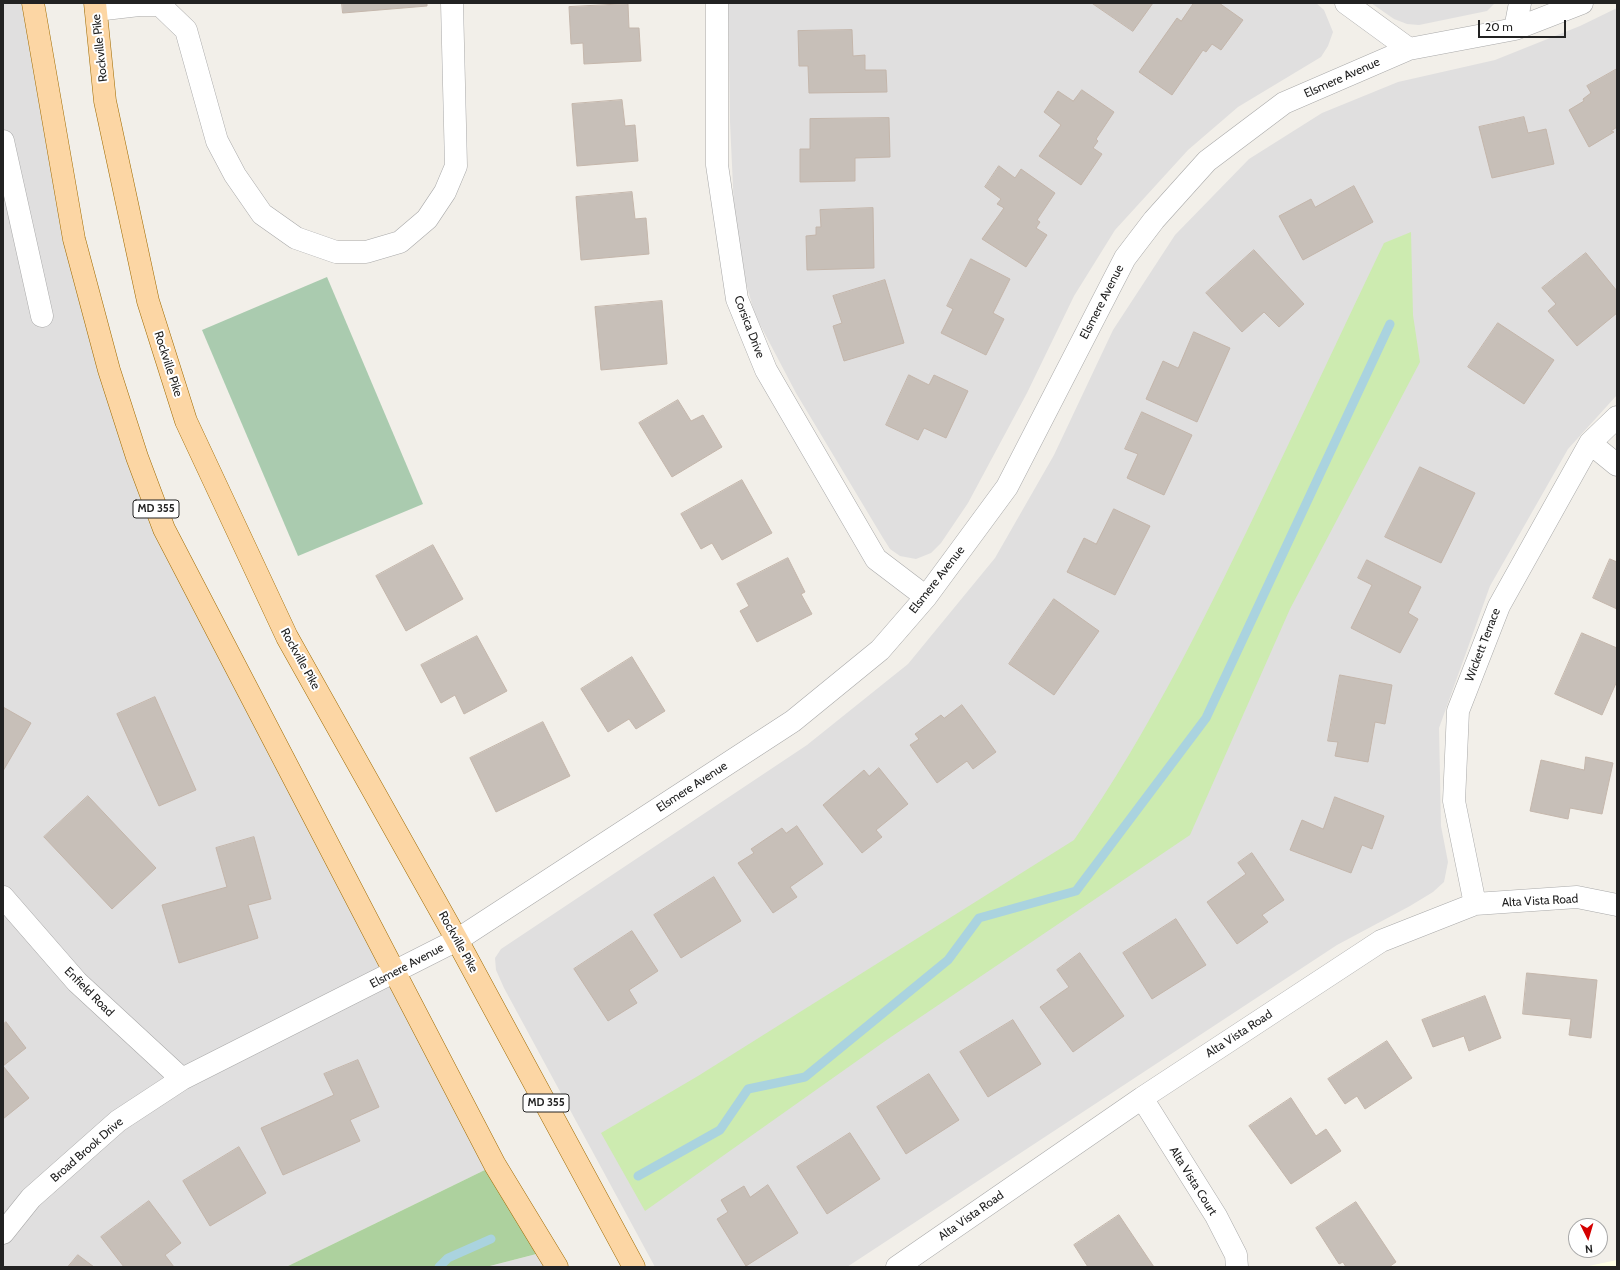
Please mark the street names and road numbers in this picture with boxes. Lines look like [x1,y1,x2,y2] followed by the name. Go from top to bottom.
[89,13,111,83] street label: Rockville Pike
[1302,55,1382,101] street label: Elsmere Avenue
[1077,262,1127,342] street label: Elsmere Avenue
[730,294,768,360] street label: Corsica Drive
[151,329,185,399] street label: Rockville Pike
[133,500,179,518] road number: MD 355
[906,543,968,617] street label: Elsmere Avenue
[1462,606,1504,684] street label: Wickett Terrace
[277,626,323,692] street label: Rockville Pike
[654,759,730,815] street label: Elsmere Avenue
[1501,892,1579,910] street label: Alta Vista Road
[435,909,481,975] street label: Rockville Pike
[368,940,446,992] street label: Elsmere Avenue
[61,964,117,1020] street label: Enfield Road
[1203,1007,1275,1061] street label: Alta Vista Road
[523,1094,569,1112] road number: MD 355
[48,1115,126,1185] street label: Broad Brook Drive
[1166,1144,1220,1218] street label: Alta Vista Court
[936,1188,1006,1244] street label: Alta Vista Road

